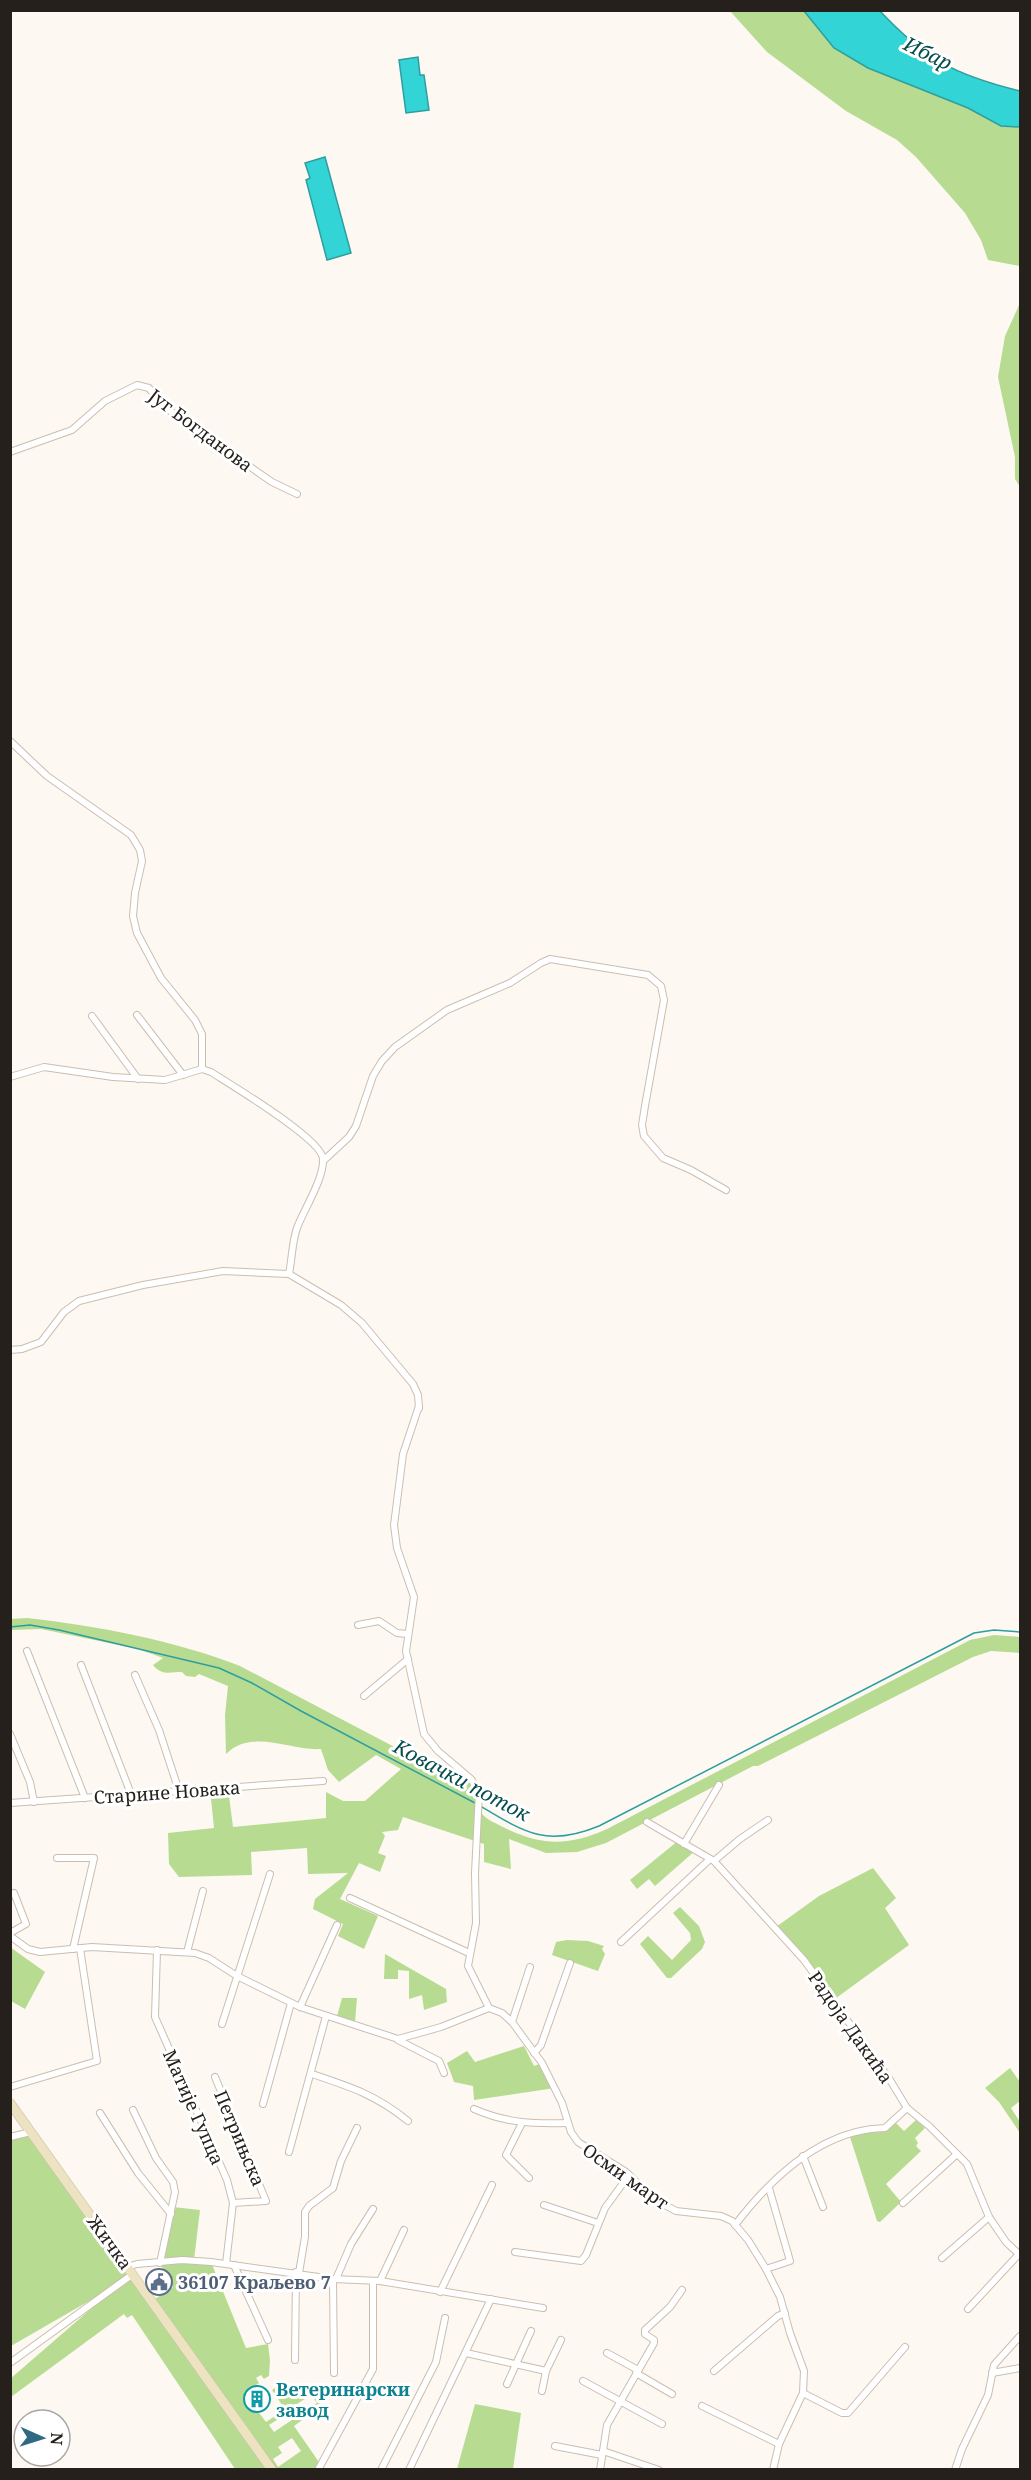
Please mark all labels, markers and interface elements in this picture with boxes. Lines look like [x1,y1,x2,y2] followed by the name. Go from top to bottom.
[898,29,957,76] water label: Ибар
[143,382,258,477] street label: Југ Богданова
[388,1732,536,1828] water label: Ковачки поток
[93,1775,241,1809] street label: Старине Новака
[803,1966,899,2088] street label: Радоја Дакића
[158,2046,230,2168] street label: Матије Гупца
[209,2086,271,2190] street label: Петрињска
[578,2138,674,2215] street label: Осми март
[81,2209,138,2274] street label: Жичка
[144,2267,174,2297] public building icon: 36107 Краљево 7
[178,2270,331,2294] place label: 36107 Краљево 7
[276,2377,410,2422] place label: Ветеринарски завод
[242,2384,272,2414] building icon: Ветеринарски завод
[12,2408,72,2468] north arrow
[46,2432,68,2446] text: N

